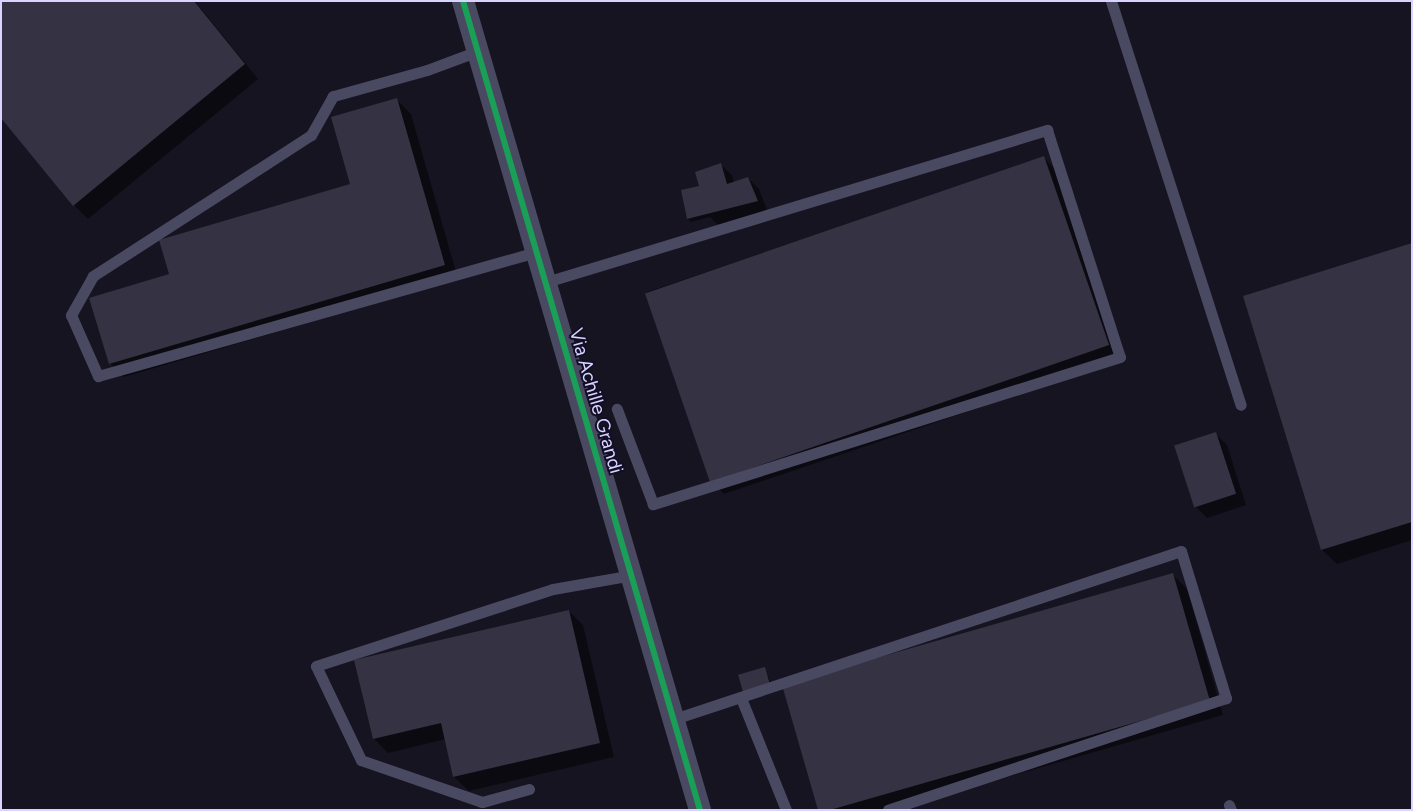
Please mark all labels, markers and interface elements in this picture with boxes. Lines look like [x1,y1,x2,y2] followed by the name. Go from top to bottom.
[564,326,628,476] street label: Via Achille Grandi

